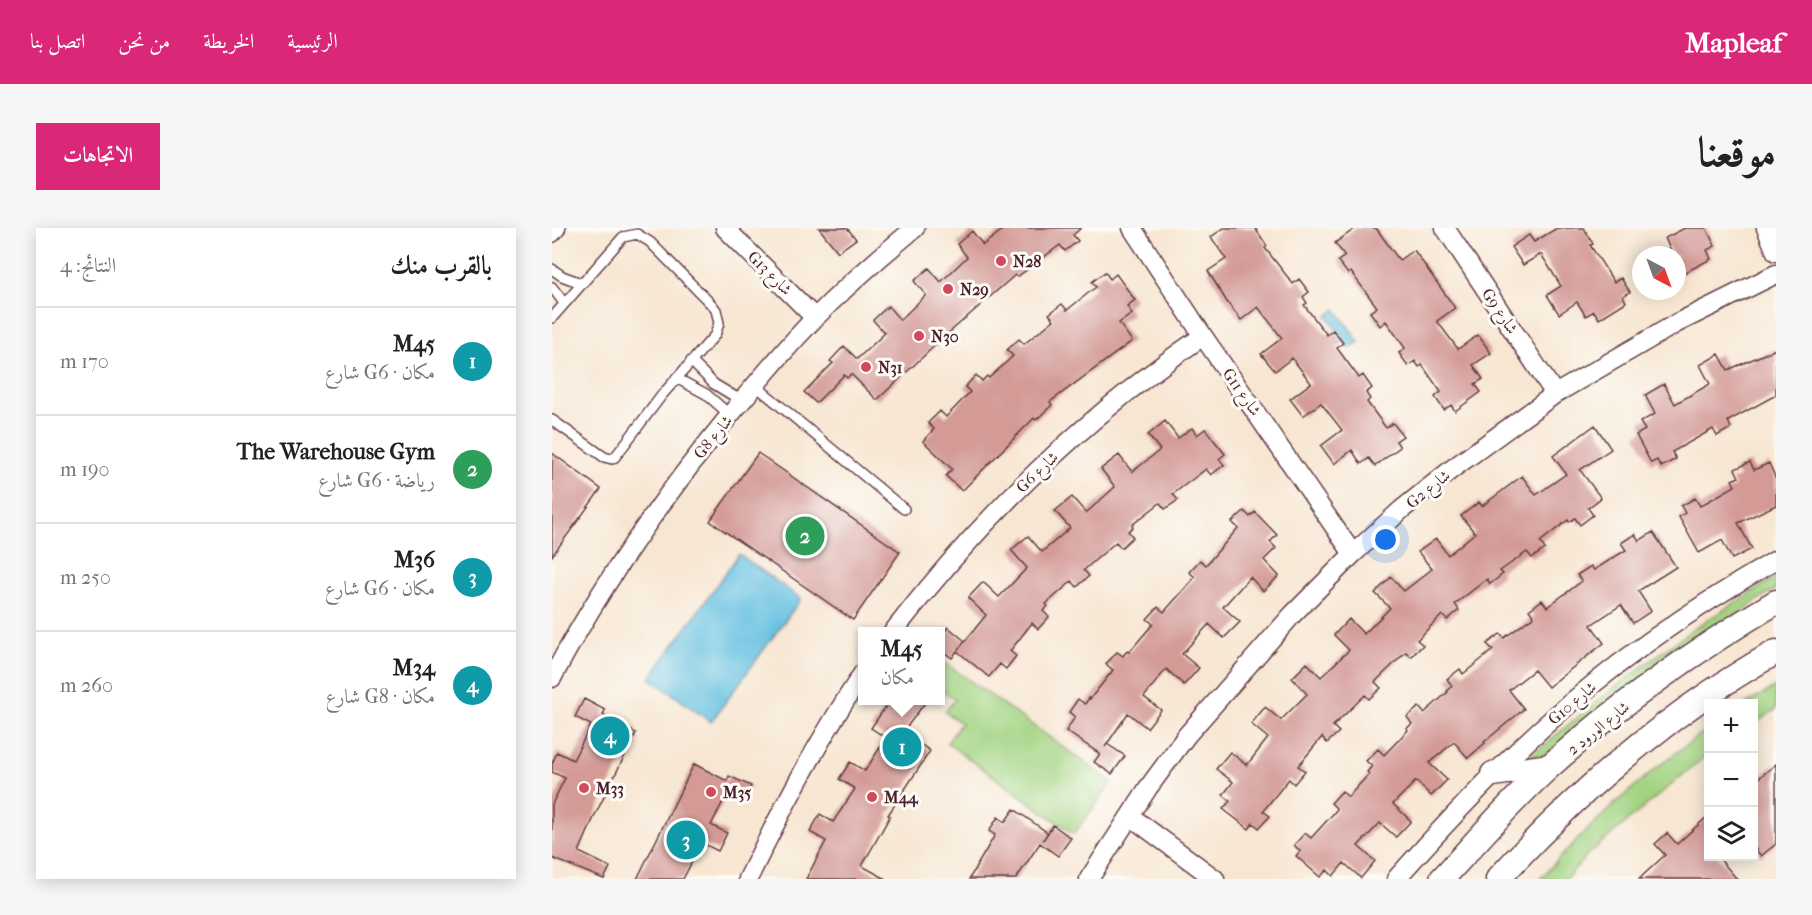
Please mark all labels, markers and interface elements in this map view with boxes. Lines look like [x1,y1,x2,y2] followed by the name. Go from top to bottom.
[1685,26,1782,59] text: Mapleaf
[30,29,85,53] text: اتصل بنا
[118,29,170,53] text: من نحن
[203,29,254,53] text: الخريطة
[287,29,338,53] text: الرئيسية
[36,123,160,190] button: الاتجاهات
[1698,128,1776,177] text: موقعنا
[1632,246,1686,300] north arrow
[741,247,796,302] street label: G13 شارع
[390,250,492,281] text: بالقرب منك
[1013,252,1041,271] place label: N28
[60,254,116,277] text: النتائج: 4
[994,254,1008,268] marker: N28
[960,280,989,300] place label: N29
[941,282,955,296] marker: N29
[1475,285,1522,340] street label: G9 شارع
[931,327,959,347] place label: N30
[912,329,926,343] marker: N30
[393,331,435,357] text: M45
[60,350,109,373] text: 170 m
[469,350,476,373] text: 1
[878,358,903,378] place label: N31
[859,360,873,374] marker: N31
[325,361,435,384] text: مكان · G6 شارع
[1215,364,1265,422] street label: G11 شارع
[690,411,739,465] street label: G8 شارع
[237,439,435,465] text: The Warehouse Gym
[1012,447,1065,499] street label: G6 شارع
[60,458,110,481] text: 190 m
[467,458,478,481] text: 2
[1402,466,1456,515] street label: G2 شارع
[318,469,435,492] text: رياضة · G6 شارع
[786,514,824,558] pin: 2
[1371,525,1400,554] your location
[394,547,435,573] text: M36
[60,566,111,589] text: 250 m
[468,566,477,589] text: 3
[325,577,435,600] text: مكان · G6 شارع
[858,627,945,705] popup
[880,636,923,662] text: M45
[393,655,435,681] text: M34
[880,666,914,689] text: مكان
[60,674,113,697] text: 260 m
[467,674,478,697] text: 4
[1544,677,1603,732] street label: G10 شارع
[326,685,435,708] text: مكان · G8 شارع
[1563,697,1636,762] street label: شارع الورود 2
[1704,699,1758,861] map controls
[1704,699,1758,753] button: +
[590,714,630,758] pin: 4
[882,724,922,770] pin: 1
[1704,753,1758,807] button: −
[595,779,624,799] place label: M33
[577,781,591,795] marker: M33
[722,783,751,803] place label: M35
[704,785,718,799] marker: M35
[883,788,919,808] place label: M44
[865,790,879,804] marker: M44
[1704,807,1758,861] button: layers
[666,818,706,862] pin: 3

